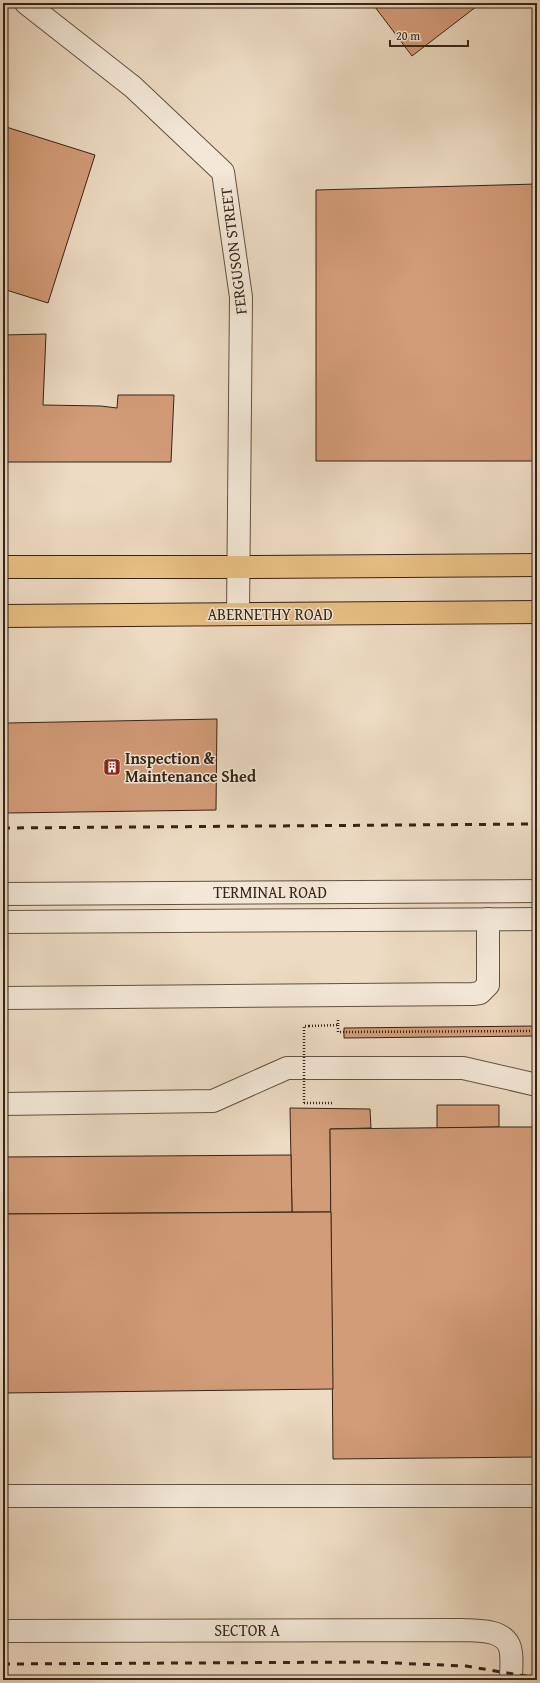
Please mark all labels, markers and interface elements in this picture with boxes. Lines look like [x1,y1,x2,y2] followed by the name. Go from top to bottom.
[390,22,468,48] scale bar
[396,27,420,44] text: 20 m
[213,186,253,316] street label: FERGUSON STREET
[207,602,333,626] street label: ABERNETHY ROAD
[125,746,257,788] place label: Inspection & Maintenance Shed
[102,757,122,777] building icon: Inspection & Maintenance Shed
[213,880,327,904] street label: TERMINAL ROAD
[214,1618,280,1642] street label: SECTOR A

